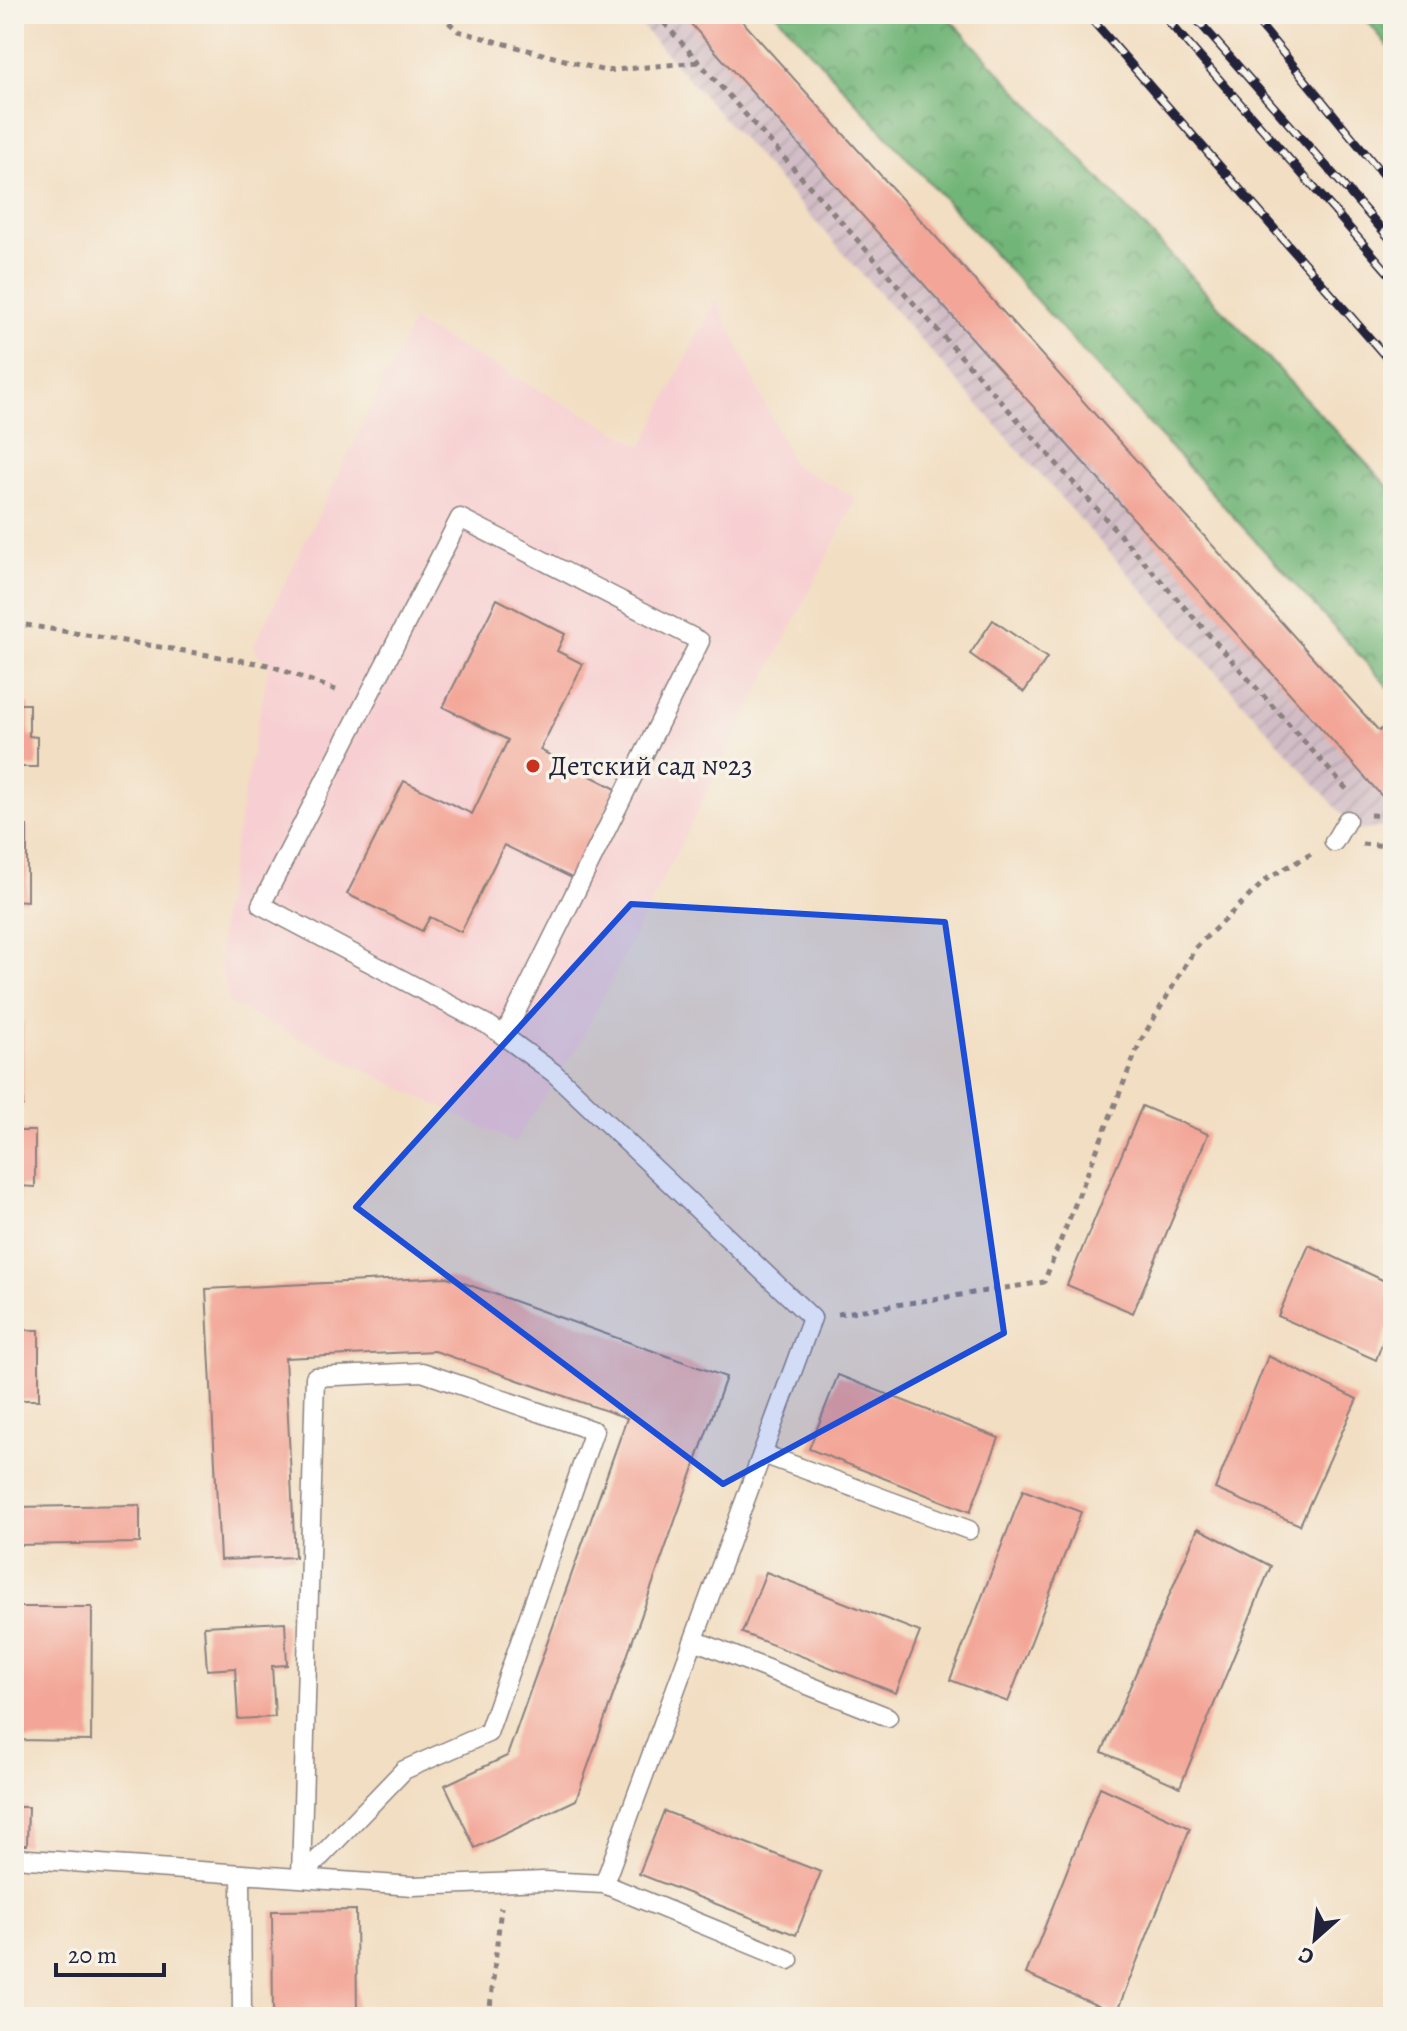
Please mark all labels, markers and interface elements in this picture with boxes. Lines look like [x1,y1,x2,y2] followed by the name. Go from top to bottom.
[549,747,753,785] place label: Детский сад №23
[524,757,542,775] marker: Детский сад №23
[1275,1899,1355,1979] north arrow
[56,1927,164,1977] scale bar
[68,1939,117,1971] text: 20 m
[1294,1939,1319,1972] text: С

